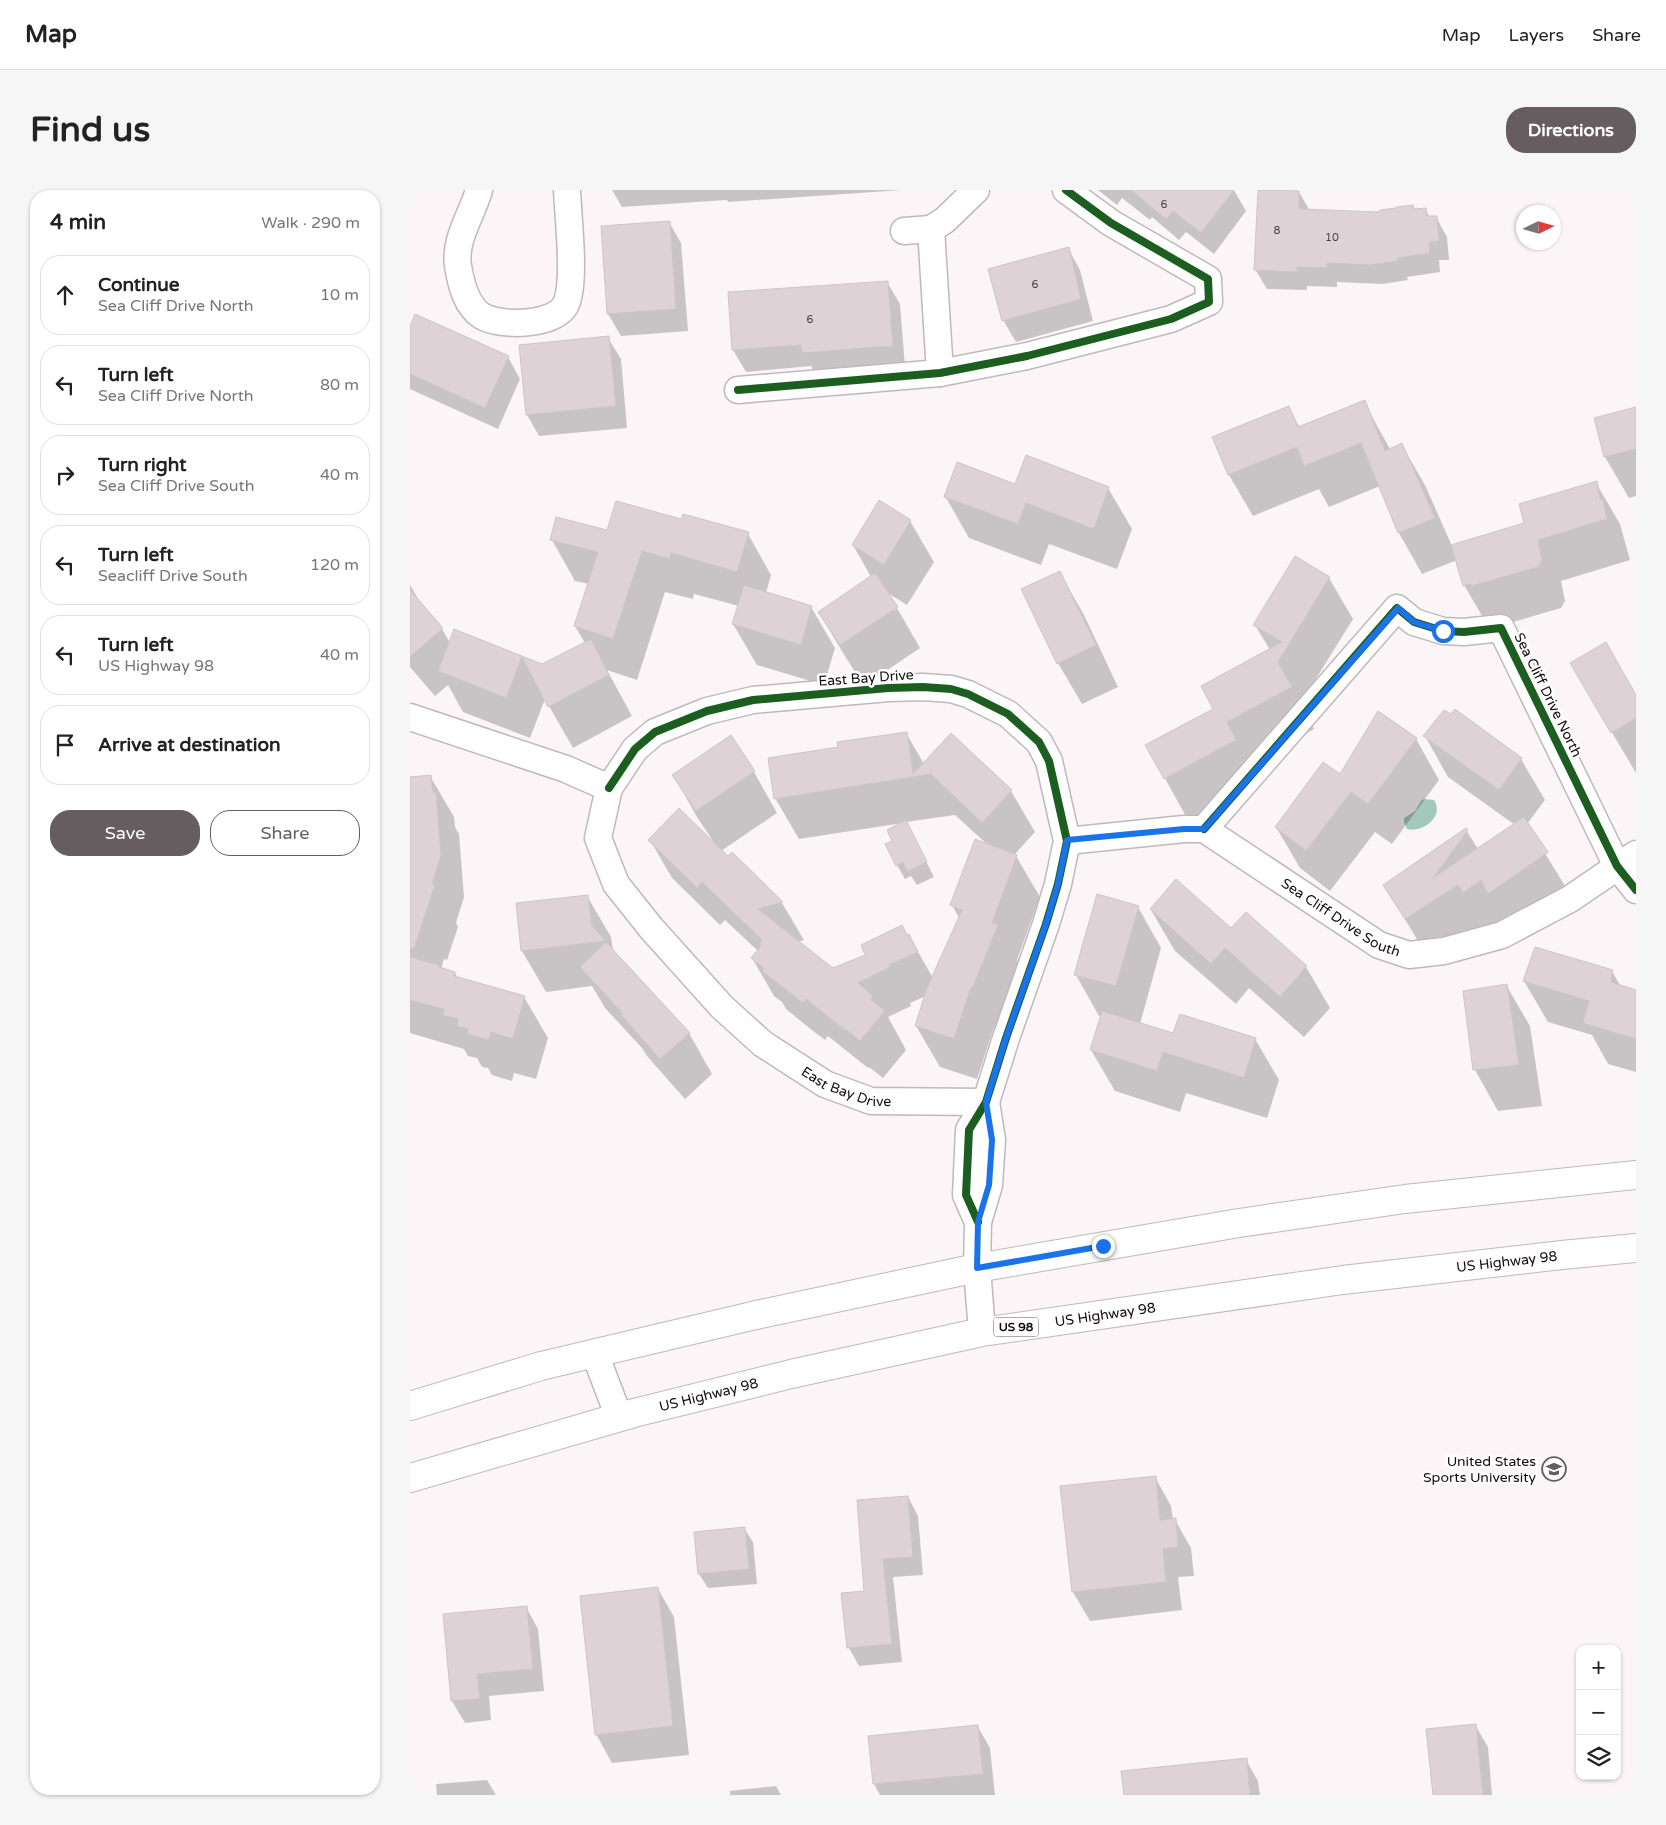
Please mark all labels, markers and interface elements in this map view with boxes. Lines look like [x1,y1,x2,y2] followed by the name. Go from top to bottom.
[25,20,77,49] text: Map
[1442,24,1481,46] text: Map
[1509,24,1564,46] text: Layers
[1592,24,1641,46] text: Share
[1506,107,1636,153] button: Directions
[30,109,150,151] text: Find us
[1161,198,1168,211] house number: 6
[1516,205,1561,250] north arrow
[50,210,106,235] text: 4 min
[261,213,360,233] text: Walk · 290 m
[1274,224,1281,237] house number: 8
[1325,231,1339,244] house number: 10
[98,274,180,296] text: Continue
[1032,278,1039,291] house number: 6
[51,281,79,309] icon: ahead
[320,285,359,305] text: 10 m
[98,296,254,316] text: Sea Cliff Drive North
[807,313,814,326] house number: 6
[98,364,174,386] text: Turn left
[51,371,79,399] icon: left
[320,375,359,395] text: 80 m
[98,386,254,406] text: Sea Cliff Drive North
[98,454,186,476] text: Turn right
[51,461,79,489] icon: right
[320,465,359,485] text: 40 m
[98,476,254,496] text: Sea Cliff Drive South
[98,544,174,566] text: Turn left
[51,551,79,579] icon: left
[310,555,359,575] text: 120 m
[98,566,248,586] text: Seacliff Drive South
[1432,620,1455,643] route start
[1511,630,1585,760] street label: Sea Cliff Drive North
[98,634,174,656] text: Turn left
[51,641,79,669] icon: left
[320,645,359,665] text: 40 m
[98,656,214,676] text: US Highway 98
[818,666,914,690] street label: East Bay Drive
[51,731,79,759] icon: arrive
[98,734,281,756] text: Arrive at destination
[50,810,200,856] button: Save
[210,810,360,856] button: Share
[1278,874,1403,960] street label: Sea Cliff Drive South
[798,1063,891,1110] street label: East Bay Drive
[1092,1235,1115,1258] route end
[1455,1247,1558,1276] street label: US Highway 98
[1054,1299,1157,1330] street label: US Highway 98
[994,1318,1038,1336] road number: US 98
[657,1374,760,1415] street label: US Highway 98
[1423,1453,1536,1486] place label: United States Sports University
[1541,1456,1567,1482] school or university icon: United States Sports University
[1576,1645,1621,1780] map controls
[1576,1645,1621,1690] button: +
[1576,1690,1621,1735] button: −
[1576,1735,1621,1780] button: layers

